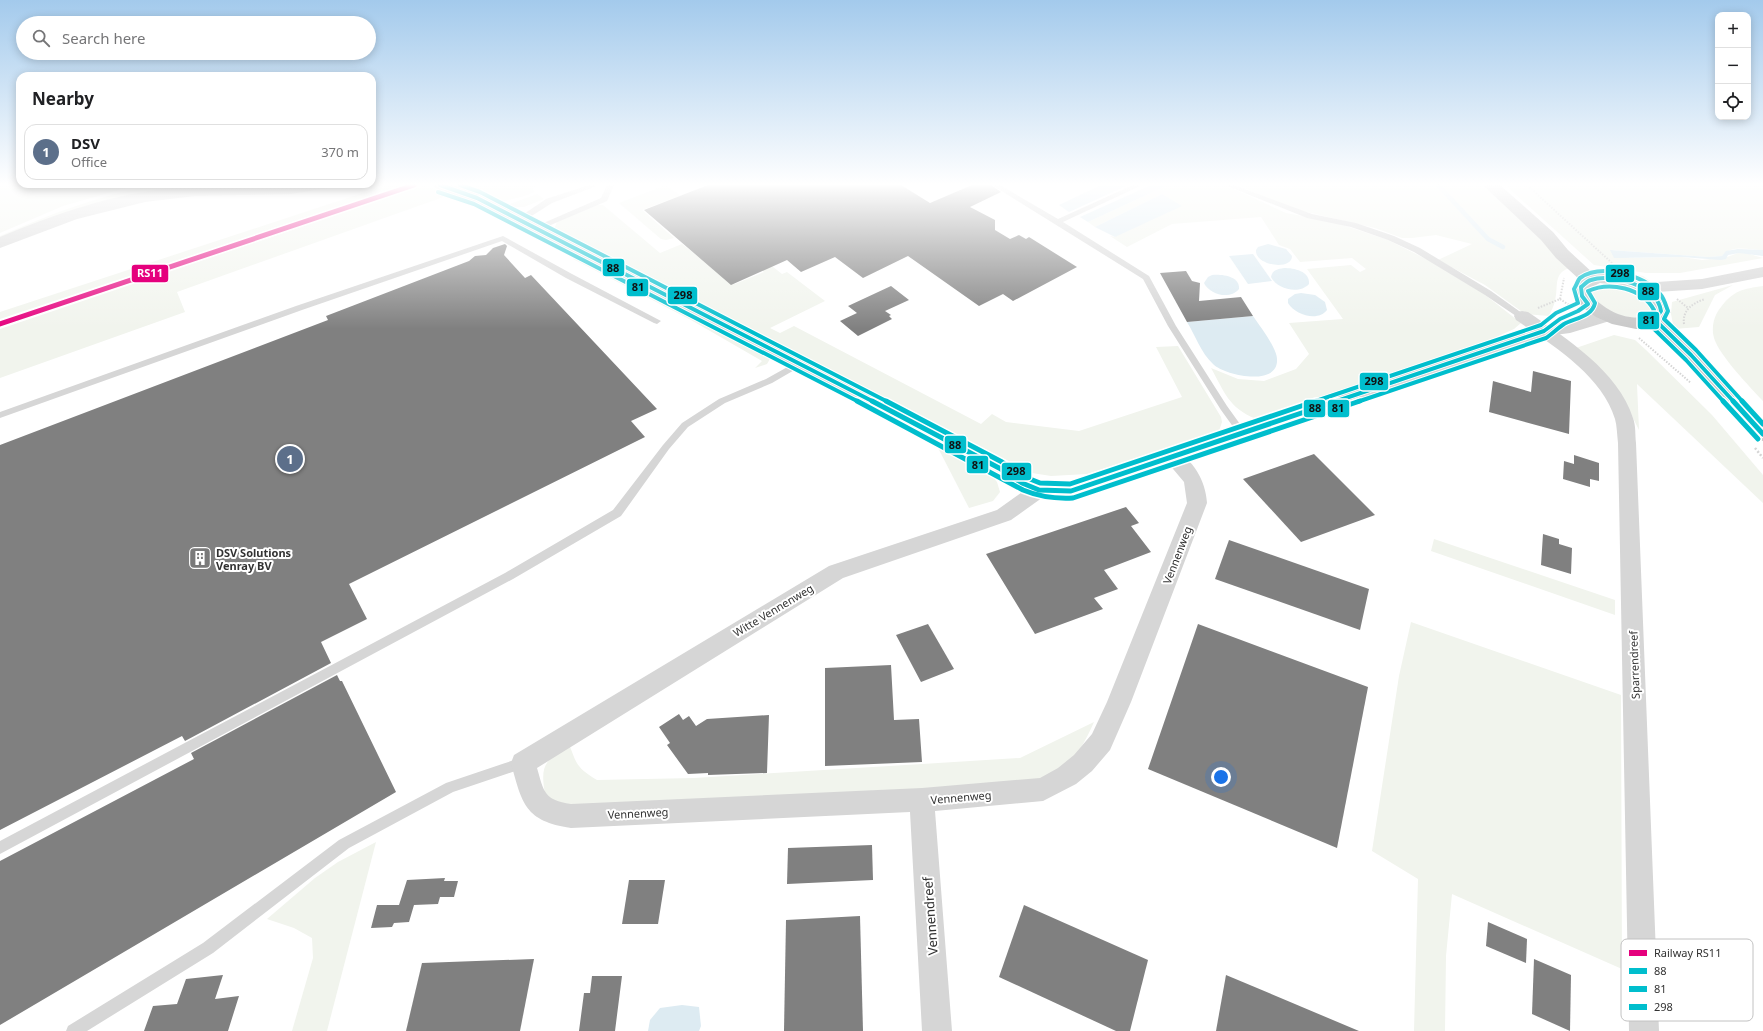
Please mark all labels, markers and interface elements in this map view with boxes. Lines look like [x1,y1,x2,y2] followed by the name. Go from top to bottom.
[1715,12,1751,120] map controls
[1715,12,1751,48] button: +
[16,16,376,60] search box
[30,27,52,49] icon: search
[62,28,145,48] text: Search here
[1715,48,1751,84] button: −
[1715,84,1751,120] button: locate
[32,87,94,110] text: Nearby
[71,133,100,153] text: DSV
[42,143,50,161] text: 1
[321,143,359,161] text: 370 m
[71,153,107,171] text: Office
[602,258,625,277] line badge: 88
[607,260,619,275] text: 88
[131,264,169,283] line badge: RS11
[1605,264,1635,283] line badge: 298
[137,265,163,280] text: RS11
[1611,265,1629,280] text: 298
[626,278,649,297] line badge: 81
[632,279,644,294] text: 81
[1637,282,1660,301] line badge: 88
[1642,283,1654,298] text: 88
[667,286,698,305] line badge: 298
[674,287,692,302] text: 298
[1637,311,1660,330] line badge: 81
[1643,312,1655,327] text: 81
[1359,372,1389,391] line badge: 298
[1365,373,1383,388] text: 298
[1303,399,1326,418] line badge: 88
[1327,399,1350,418] line badge: 81
[1309,400,1321,415] text: 88
[1332,400,1344,415] text: 81
[944,435,967,454] line badge: 88
[949,437,961,452] text: 88
[277,444,303,474] pin: 1
[966,455,989,474] line badge: 81
[972,457,984,472] text: 81
[1001,462,1032,481] line badge: 298
[1007,463,1025,478] text: 298
[1159,524,1195,586] street label: Vennenweg
[187,545,213,571] building icon: DSV Solutions Venray BV
[216,545,292,573] place label: DSV Solutions Venray BV
[730,580,816,640] street label: Witte Vennenweg
[1625,629,1643,699] street label: Sparrendreef
[1211,767,1231,787] your location
[930,787,992,807] street label: Vennenweg
[607,804,669,822] street label: Vennenweg
[918,875,942,956] street label: Vennendreef
[1621,939,1753,1021] legend
[1654,945,1721,960] text: Railway RS11
[1654,963,1667,978] text: 88
[1654,981,1667,996] text: 81
[1654,999,1673,1014] text: 298

